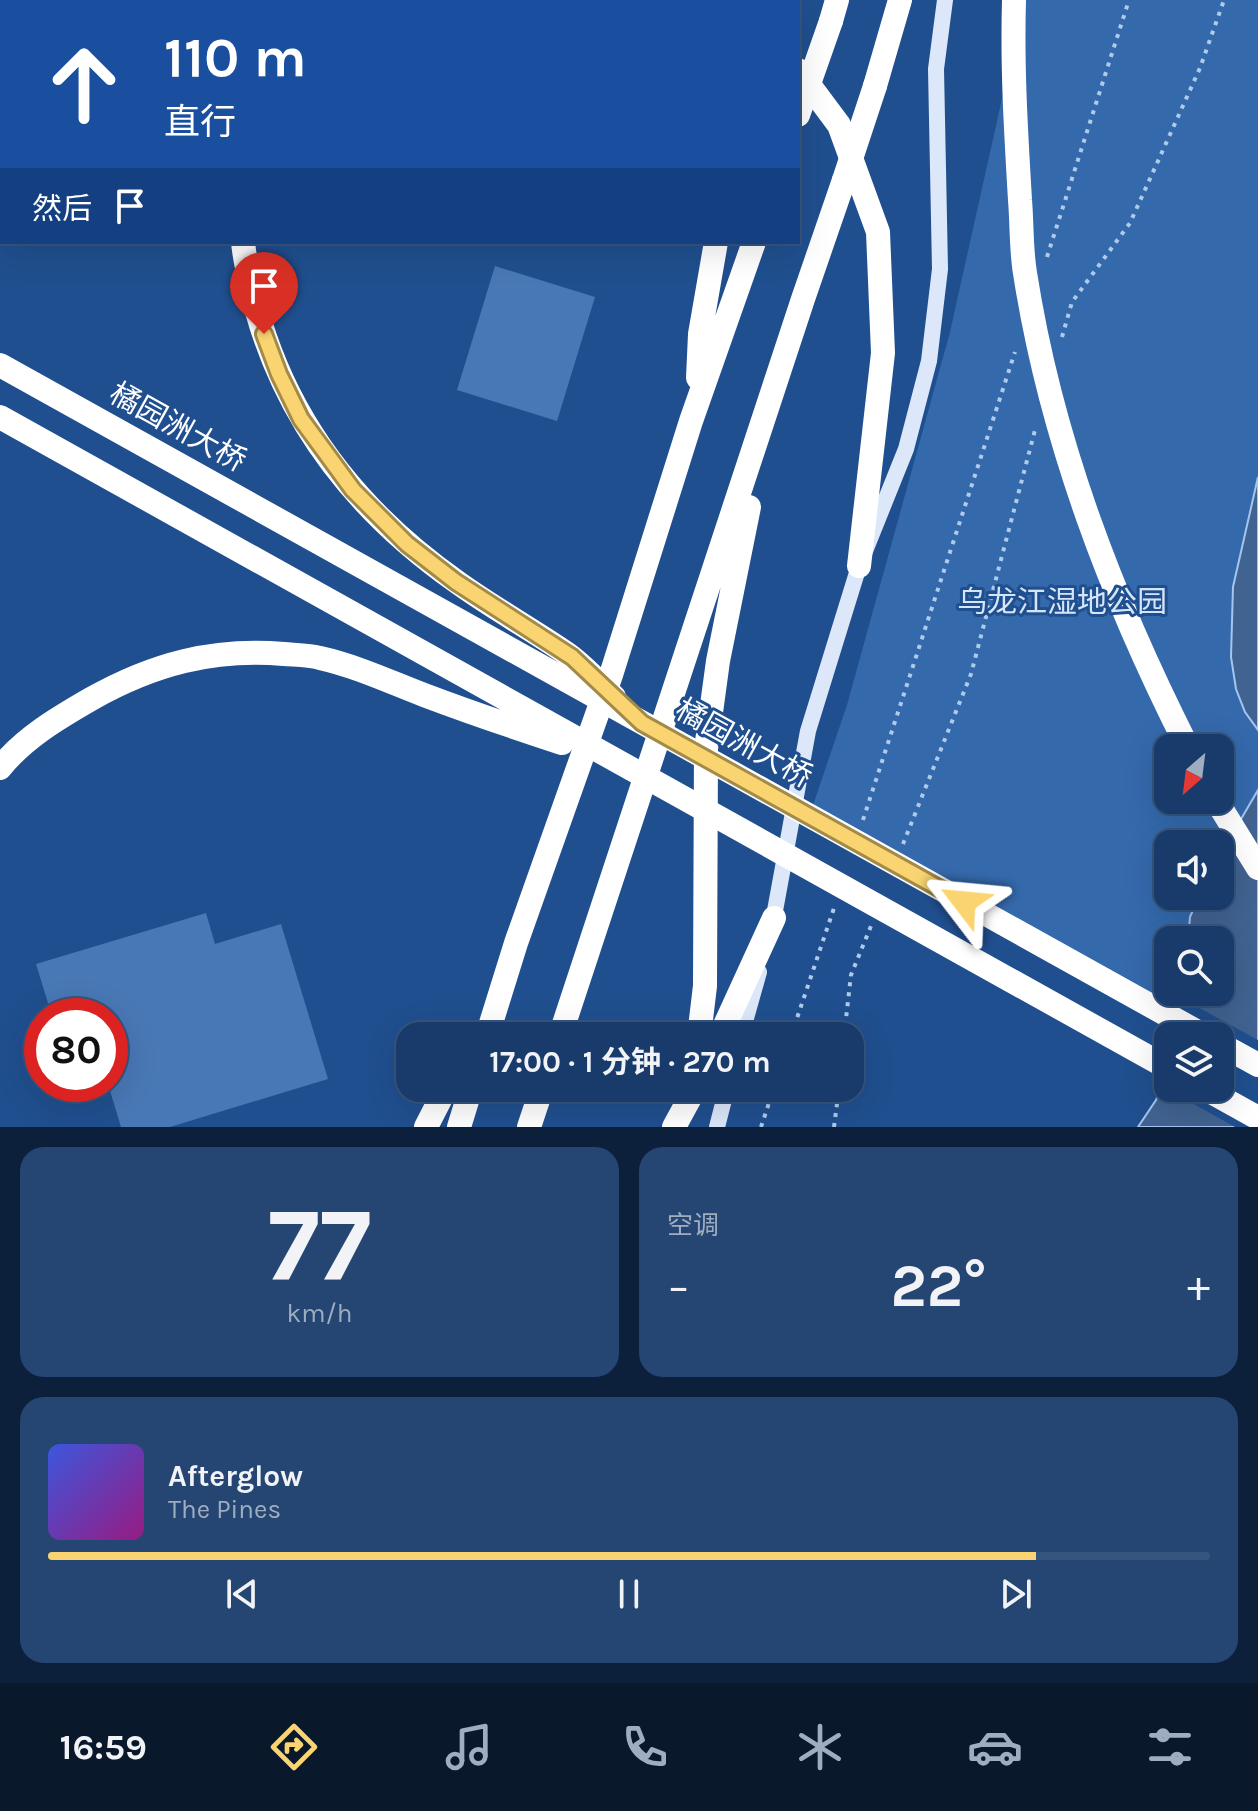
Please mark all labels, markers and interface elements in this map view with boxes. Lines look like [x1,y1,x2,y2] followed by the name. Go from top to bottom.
[164,25,307,90] text: 110 m
[32,32,136,136] icon: ahead
[164,101,236,143] text: 直行
[108,184,152,228] icon: arrive
[32,191,92,227] text: 然后
[230,252,298,334] pin
[242,264,286,308] icon: arrive
[104,375,252,479] street label: 橘园洲大桥
[957,584,1167,620] park label: 乌龙江湿地公园
[670,691,818,795] street label: 橘园洲大桥
[1154,734,1234,814] north arrow
[1154,734,1234,1102] map controls
[1154,830,1234,910] button: sound
[922,860,1006,944] position arrow
[1154,926,1234,1006] button: search
[24,998,128,1102] speed limit sign: 80
[1154,1022,1234,1102] button: layers
[489,1044,771,1080] text: 17:00 · 1 分钟 · 270 m
[268,1185,371,1306] text: 77
[667,1210,719,1241] text: 空调
[891,1251,986,1321] text: 22°
[667,1261,690,1312] text: −
[1187,1261,1210,1312] text: +
[287,1298,352,1329] text: km/h
[168,1458,303,1494] text: Afterglow
[168,1494,281,1525] text: The Pines
[220,1572,264,1616] icon: previous
[607,1572,651,1616] icon: pause
[994,1572,1038,1616] icon: next
[266,1719,322,1775] icon: directions
[441,1719,497,1775] icon: music
[617,1719,673,1775] icon: phone
[792,1719,848,1775] icon: climate
[967,1719,1023,1775] icon: car
[1142,1719,1198,1775] icon: filters
[60,1726,147,1768] text: 16:59

